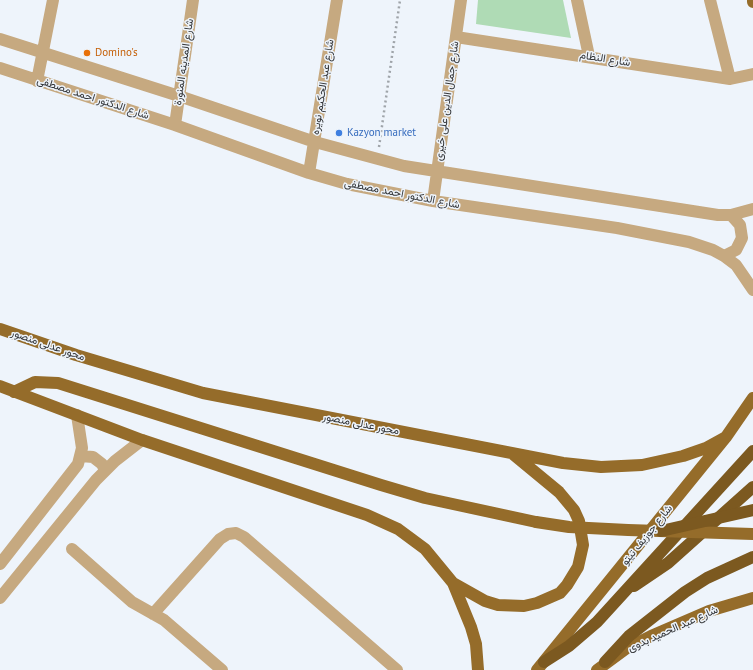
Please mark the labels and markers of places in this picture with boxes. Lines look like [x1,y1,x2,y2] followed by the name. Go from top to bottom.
[95,46,138,60] place label: Domino's
[82,48,92,58] marker: Domino's
[347,126,416,140] place label: Kazyon market
[334,128,344,138] marker: Kazyon market

